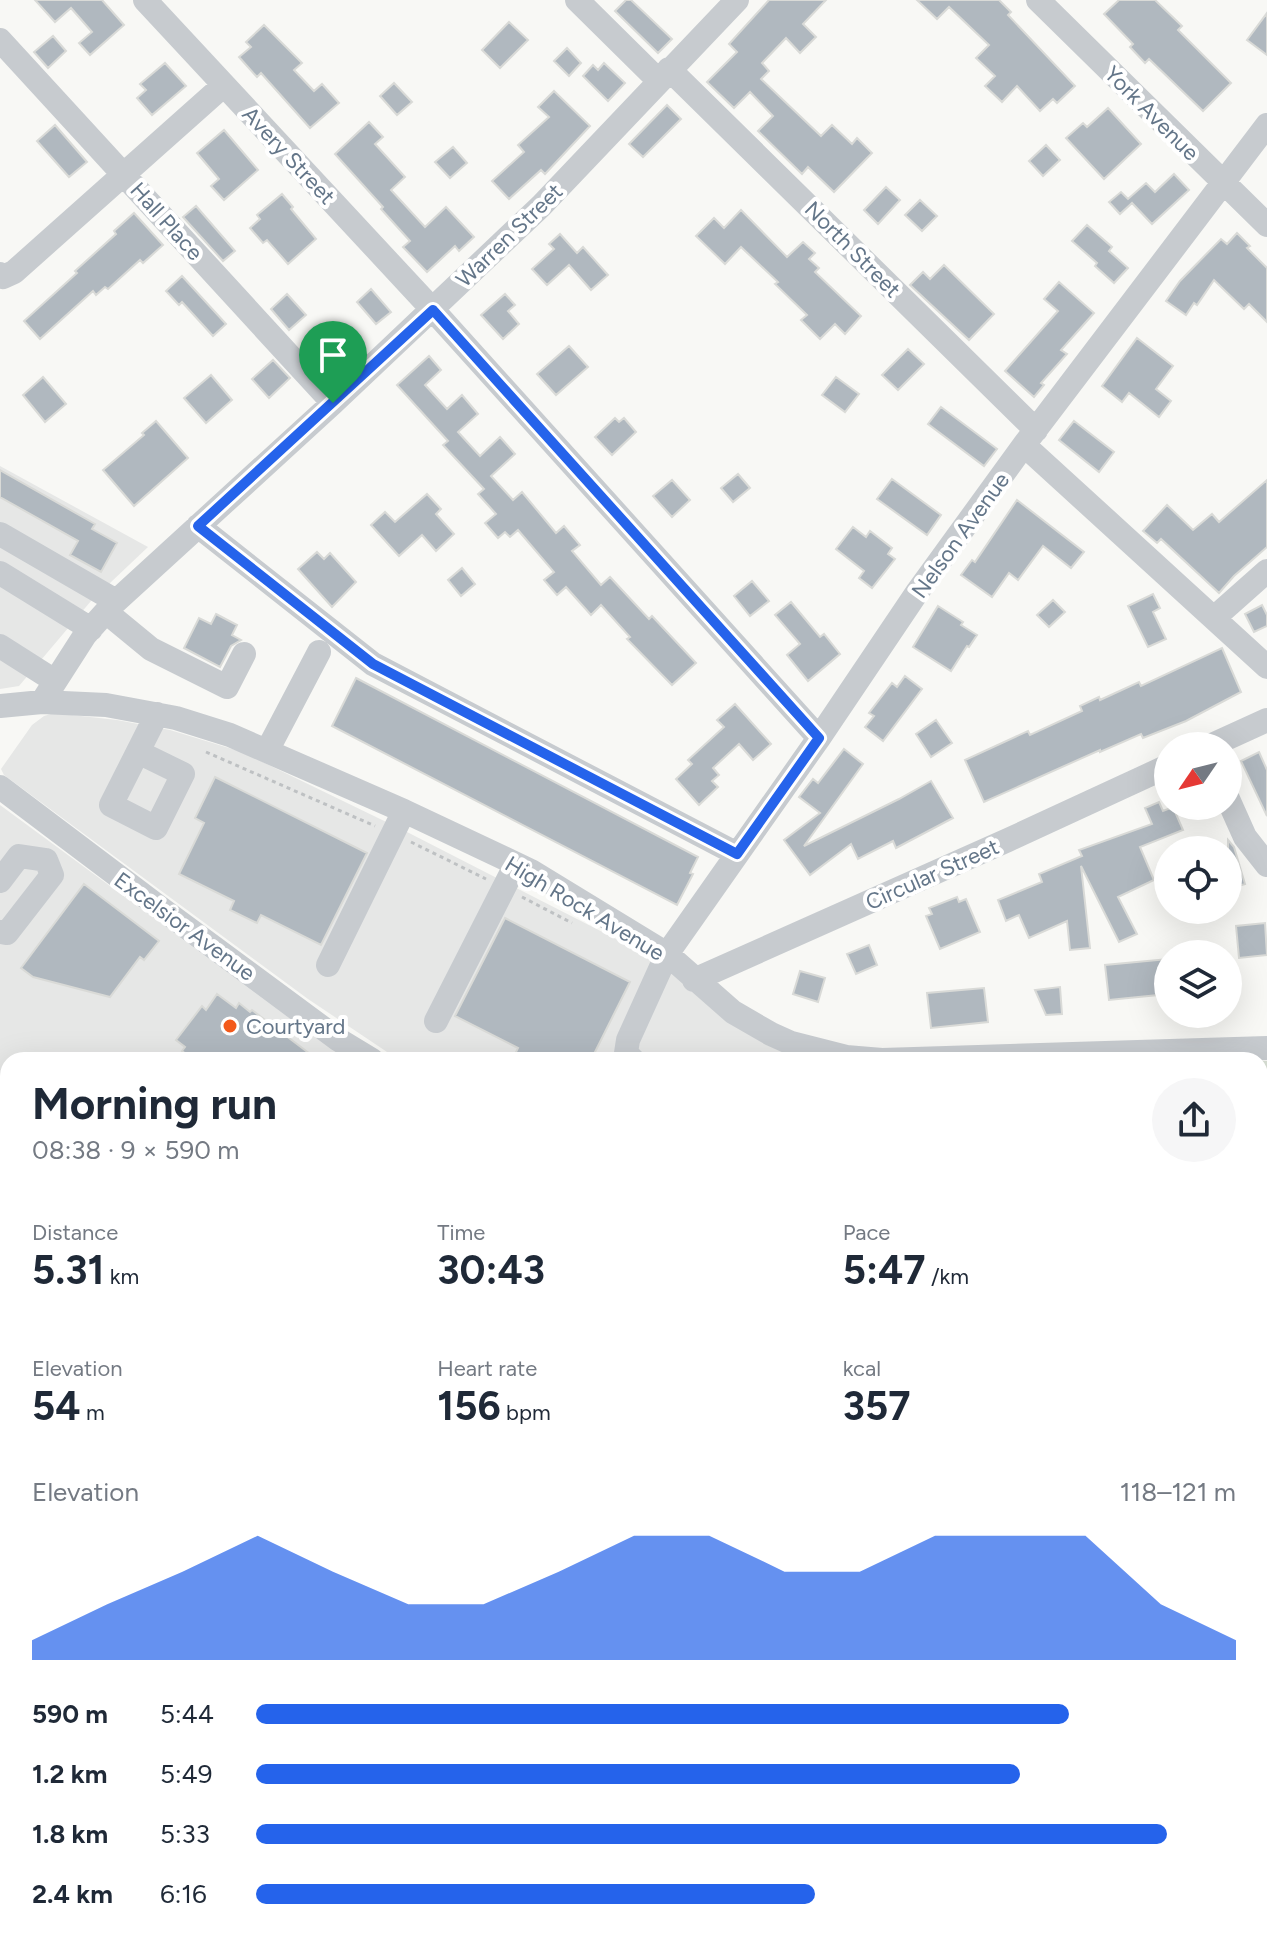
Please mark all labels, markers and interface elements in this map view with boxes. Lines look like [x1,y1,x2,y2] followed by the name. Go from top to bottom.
[1099,60,1205,166] street label: York Avenue
[237,101,341,210] street label: Avery Street
[125,177,209,266] street label: Hall Place
[450,178,568,293] street label: Warren Street
[799,196,906,303] street label: North Street
[299,321,367,403] pin
[311,333,355,377] icon: arrive
[906,467,1015,604] street label: Nelson Avenue
[1154,732,1242,820] north arrow
[1154,732,1242,1028] map controls
[861,833,1003,916] street label: Circular Street
[1154,836,1242,924] button: locate
[500,850,669,967] street label: High Rock Avenue
[109,866,260,987] street label: Excelsior Avenue
[1154,940,1242,1028] button: layers
[246,1013,346,1040] place label: Courtyard
[221,1017,239,1035] marker: Courtyard
[32,1077,277,1130] text: Morning run
[1152,1078,1236,1162] button: share
[32,1134,239,1166] text: 08:38 · 9 × 590 m
[32,1219,118,1246] text: Distance
[437,1219,485,1246] text: Time
[843,1219,890,1246] text: Pace
[32,1246,104,1294] text: 5.31
[437,1246,545,1294] text: 30:43
[843,1246,926,1294] text: 5:47
[104,1263,139,1290] text: km
[926,1263,969,1290] text: /km
[32,1355,122,1382] text: Elevation
[437,1355,537,1382] text: Heart rate
[843,1355,881,1382] text: kcal
[32,1382,81,1430] text: 54
[437,1382,501,1430] text: 156
[843,1382,910,1430] text: 357
[81,1399,105,1426] text: m
[501,1399,551,1426] text: bpm
[32,1476,139,1508] text: Elevation
[1120,1476,1236,1508] text: 118–121 m
[32,1698,108,1730] text: 590 m
[160,1698,214,1730] text: 5:44
[32,1758,107,1790] text: 1.2 km
[160,1758,212,1790] text: 5:49
[32,1818,108,1850] text: 1.8 km
[160,1818,210,1850] text: 5:33
[32,1878,113,1910] text: 2.4 km
[160,1878,207,1910] text: 6:16

